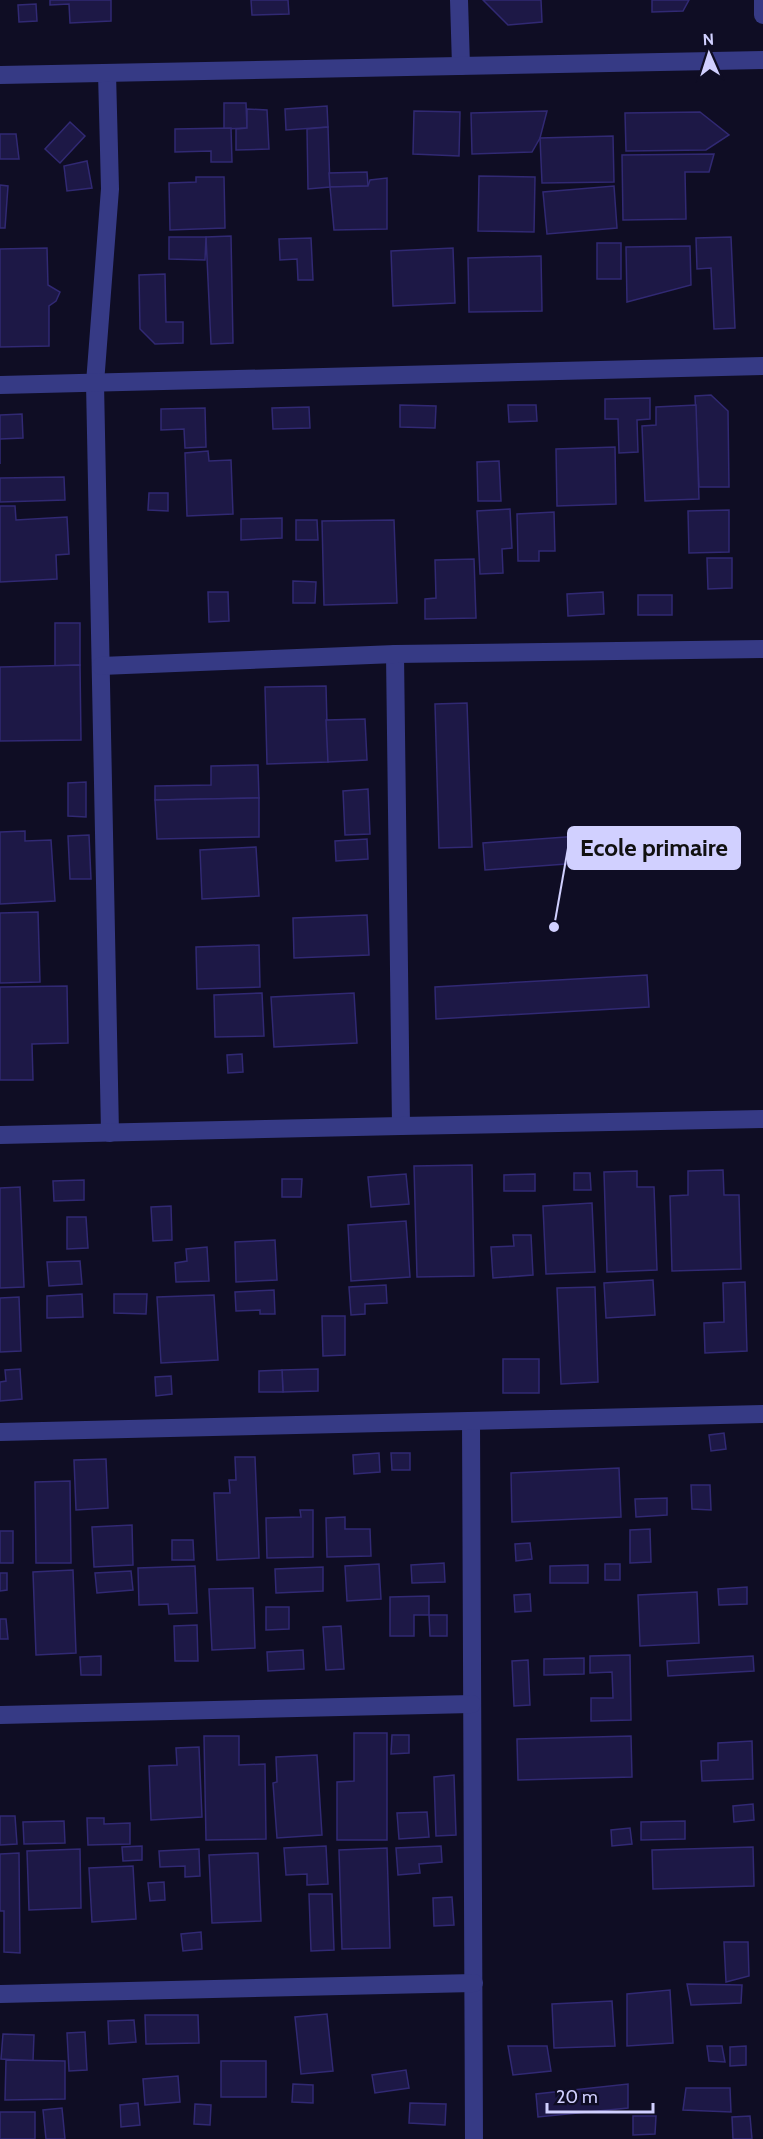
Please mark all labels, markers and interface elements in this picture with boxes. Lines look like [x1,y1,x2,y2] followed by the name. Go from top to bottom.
[679,24,739,84] north arrow
[702,30,714,49] text: N
[568,827,740,869] callout: Ecole primaire
[580,833,728,862] text: Ecole primaire
[547,2076,654,2114] scale bar
[556,2086,598,2108] text: 20 m

